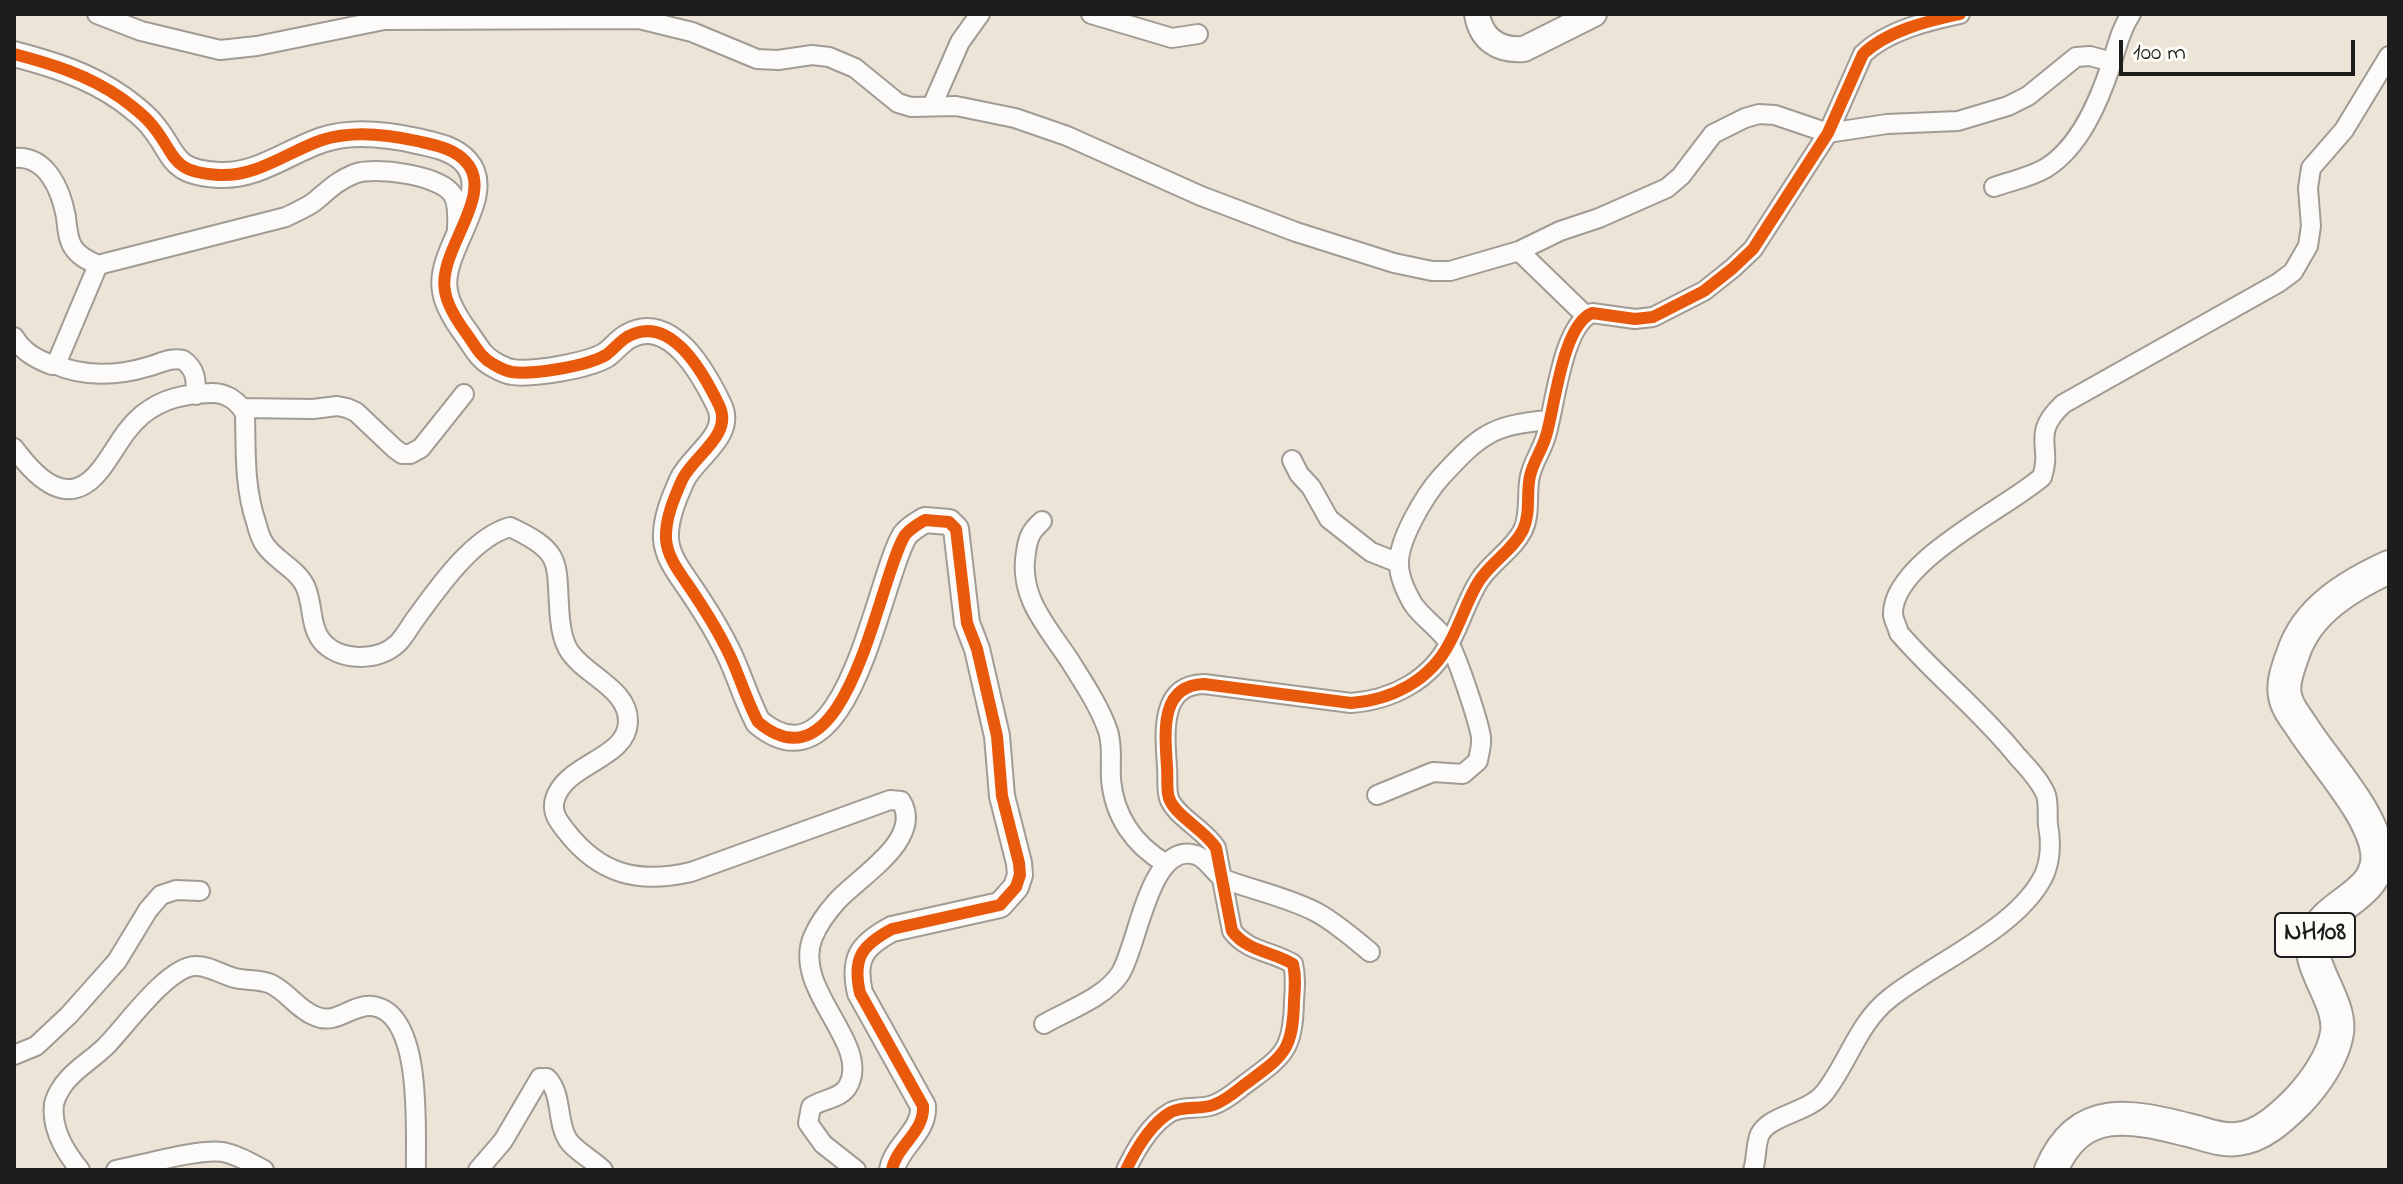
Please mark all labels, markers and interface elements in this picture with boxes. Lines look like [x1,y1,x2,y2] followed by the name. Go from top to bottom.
[2123,24,2359,74] scale bar
[2133,36,2186,71] text: 100 m
[2275,913,2355,957] road number: NH108

